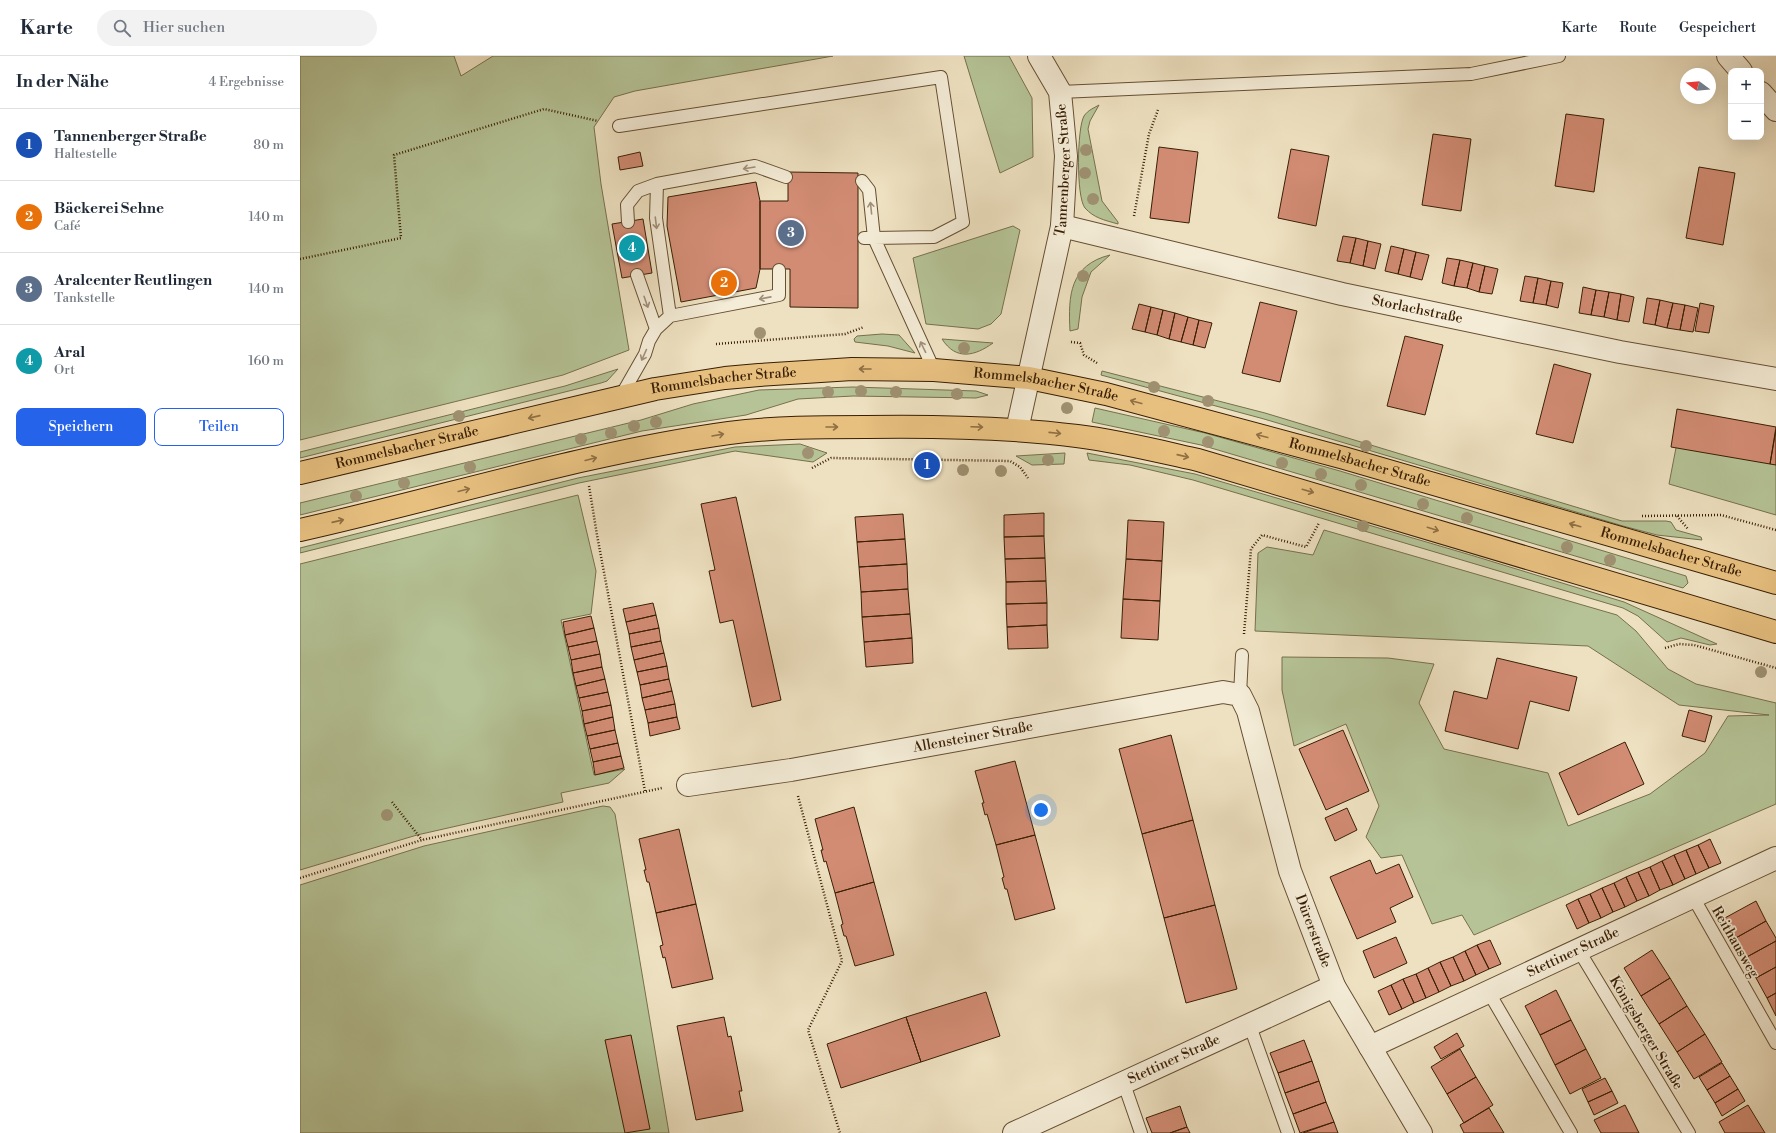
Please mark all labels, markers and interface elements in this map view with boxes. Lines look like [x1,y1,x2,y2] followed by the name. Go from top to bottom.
[97,10,377,46] search box
[20,16,73,40] text: Karte
[111,17,133,39] icon: search
[143,18,225,37] text: Hier suchen
[1561,19,1598,37] text: Karte
[1620,19,1657,37] text: Route
[1679,19,1756,37] text: Gespeichert
[1680,68,1716,104] north arrow
[1728,68,1764,140] map controls
[1728,68,1764,104] button: +
[16,71,109,93] text: In der Nähe
[209,74,284,90] text: 4 Ergebnisse
[1051,103,1075,238] street label: Tannenberger Straße
[1728,104,1764,140] button: −
[54,127,207,146] text: Tannenberger Straße
[26,137,32,153] text: 1
[253,137,284,153] text: 80 m
[54,146,117,162] text: Haltestelle
[743,164,756,172] one-way arrow
[54,199,164,218] text: Bäckerei Sehne
[868,202,875,215] one-way arrow
[25,209,33,225] text: 2
[248,209,284,225] text: 140 m
[653,216,660,229] one-way arrow
[54,218,81,234] text: Café
[778,218,804,248] pin: 3
[619,233,645,263] pin: 4
[711,268,737,298] pin: 2
[54,271,212,290] text: Aralcenter Reutlingen
[25,281,33,297] text: 3
[248,281,284,297] text: 140 m
[54,290,115,306] text: Tankstelle
[1370,291,1464,328] street label: Storlachstraße
[759,294,772,302] one-way arrow
[643,296,651,308] one-way arrow
[919,342,926,354] one-way arrow
[54,343,85,362] text: Aral
[639,348,647,360] one-way arrow
[25,353,33,369] text: 4
[248,353,284,369] text: 160 m
[54,362,75,378] text: Ort
[649,364,797,399] street label: Rommelsbacher Straße
[973,364,1120,406] street label: Rommelsbacher Straße
[859,365,872,373] one-way arrow
[1130,398,1143,405] one-way arrow
[16,408,146,446] button: Speichern
[154,408,284,446] button: Teilen
[528,414,541,421] one-way arrow
[334,422,481,473] street label: Rommelsbacher Straße
[825,423,838,431] one-way arrow
[970,424,983,431] one-way arrow
[1048,430,1061,437] one-way arrow
[711,431,724,439] one-way arrow
[1256,432,1269,439] one-way arrow
[1287,435,1433,492] street label: Rommelsbacher Straße
[914,450,940,480] pin: 1
[1176,453,1189,461] one-way arrow
[584,455,597,463] one-way arrow
[458,486,471,494] one-way arrow
[1302,488,1315,495] one-way arrow
[331,517,344,525] one-way arrow
[1569,521,1582,528] one-way arrow
[1598,524,1744,582] street label: Rommelsbacher Straße
[1426,526,1439,533] one-way arrow
[911,717,1034,757] street label: Allensteiner Straße
[1031,800,1051,820] your location
[1291,892,1335,970] street label: Dürerstraße
[1707,903,1763,982] street label: Reithausweg
[1524,923,1622,982] street label: Stettiner Straße
[1605,973,1687,1093] street label: Königsberger Straße
[1125,1030,1223,1089] street label: Stettiner Straße

